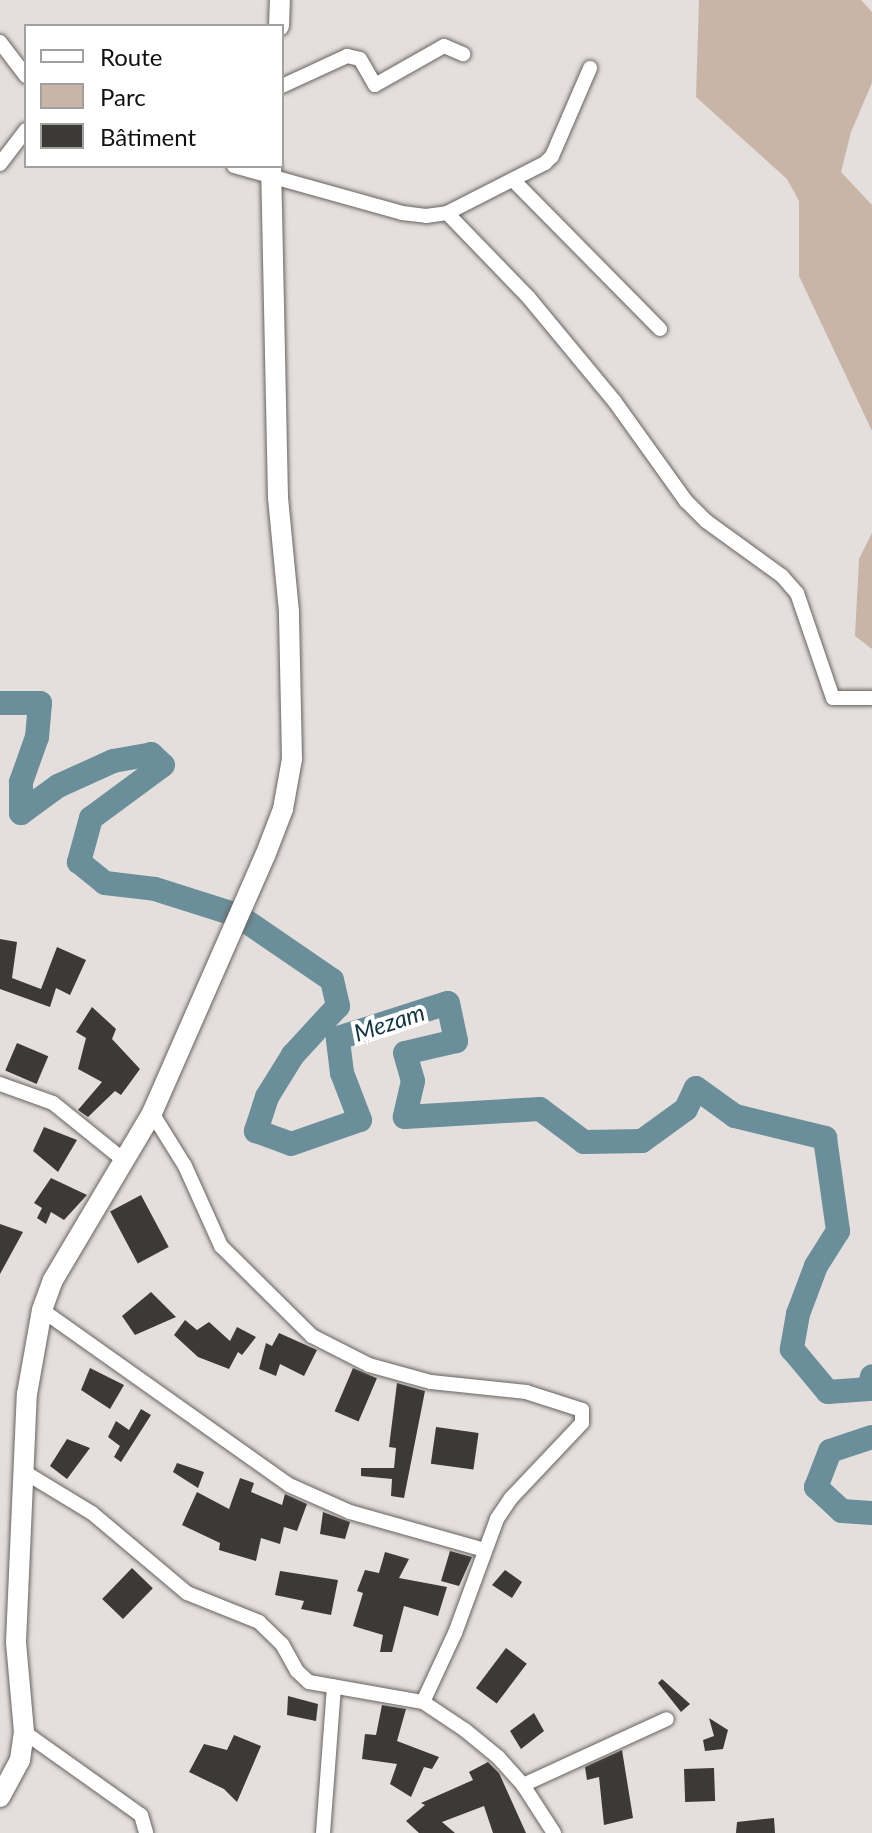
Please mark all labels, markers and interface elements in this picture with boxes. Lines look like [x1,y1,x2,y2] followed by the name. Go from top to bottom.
[24,24,284,168] legend
[100,42,162,71] text: Route
[100,82,146,111] text: Parc
[100,122,196,151] text: Bâtiment
[350,997,428,1047] water label: Mezam

